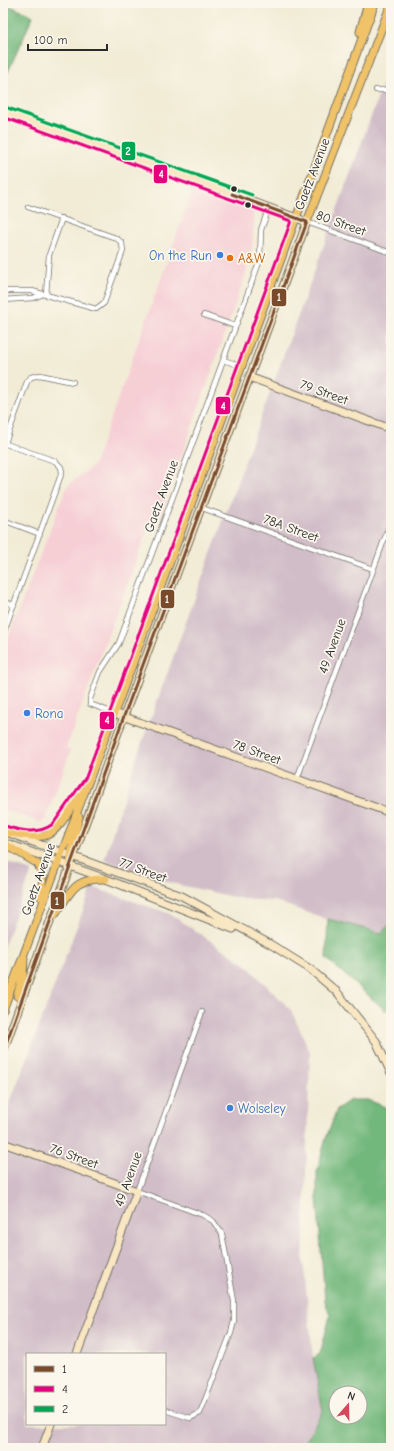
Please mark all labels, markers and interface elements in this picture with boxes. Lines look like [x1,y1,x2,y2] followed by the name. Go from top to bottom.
[28,26,107,52] scale bar
[34,33,67,47] text: 100 m
[291,135,333,212] street label: Gaetz Avenue
[121,141,136,161] line badge: 2
[125,145,131,158] text: 2
[153,164,168,184] line badge: 4
[158,168,164,181] text: 4
[229,184,239,194] unlabelled marker
[243,200,253,210] unlabelled marker
[314,207,369,239] street label: 80 Street
[149,248,212,263] place label: On the Run
[215,250,225,260] marker: On the Run
[238,251,266,266] place label: A&W
[225,253,235,263] marker: A&W
[271,288,287,307] line badge: 1
[277,291,281,304] text: 1
[298,376,351,408] street label: 79 Street
[215,396,231,415] line badge: 4
[220,400,226,413] text: 4
[141,457,181,534] street label: Gaetz Avenue
[262,511,322,545] street label: 78A Street
[160,589,175,609] line badge: 1
[165,593,169,606] text: 1
[315,616,349,675] street label: 49 Avenue
[35,706,63,721] place label: Rona
[22,708,32,718] marker: Rona
[99,711,115,730] line badge: 4
[104,714,110,727] text: 4
[231,736,284,768] street label: 78 Street
[18,840,58,917] street label: Gaetz Avenue
[117,855,170,886] street label: 77 Street
[50,891,65,910] line badge: 1
[55,895,59,908] text: 1
[238,1101,286,1116] place label: Wolseley
[225,1103,235,1113] marker: Wolseley
[48,1140,101,1172] street label: 76 Street
[111,1149,145,1208] street label: 49 Avenue
[26,1353,166,1425] legend
[62,1362,67,1376] text: 1
[62,1382,68,1396] text: 4
[328,1385,368,1425] north arrow
[346,1389,357,1403] text: N
[62,1402,68,1416] text: 2

